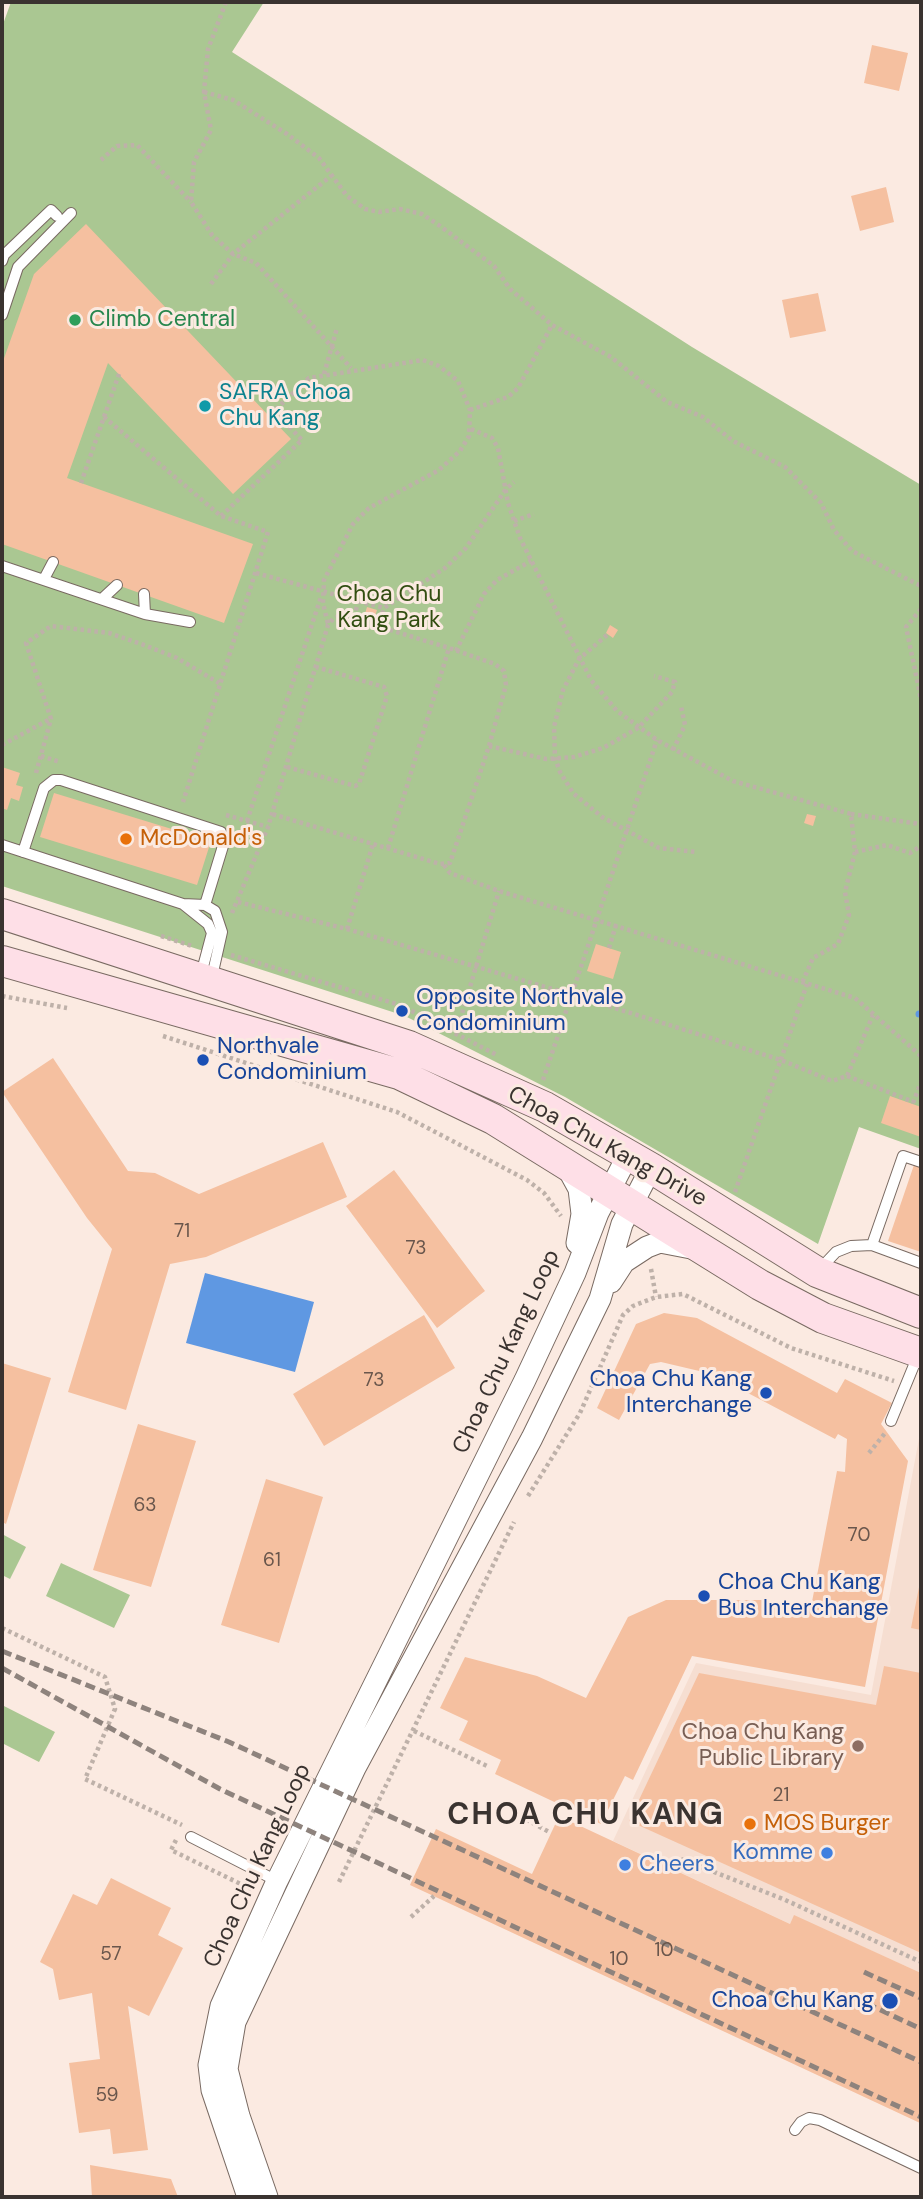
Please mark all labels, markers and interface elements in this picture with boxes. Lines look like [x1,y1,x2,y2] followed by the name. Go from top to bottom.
[89,306,235,334] place label: Climb Central
[67,312,83,328] marker: Climb Central
[219,379,351,433] place label: SAFRA Choa Chu Kang
[197,398,213,414] marker: SAFRA Choa Chu Kang
[337,581,441,635] park label: Choa Chu Kang Park
[140,825,262,853] place label: McDonald's
[118,831,134,847] marker: McDonald's
[416,984,623,1038] place label: Opposite Northvale Condominium
[394,1003,410,1019] marker: Opposite Northvale Condominium
[217,1033,367,1087] place label: Northvale Condominium
[195,1052,211,1068] marker: Northvale Condominium
[503,1081,711,1213] street label: Choa Chu Kang Drive
[174,1221,190,1243] house number: 71
[406,1238,426,1260] house number: 73
[448,1246,566,1458] street label: Choa Chu Kang Loop
[590,1366,752,1420] place label: Choa Chu Kang Interchange
[364,1370,384,1392] house number: 73
[758,1385,774,1401] marker: Choa Chu Kang Interchange
[133,1495,157,1517] house number: 63
[848,1525,870,1547] house number: 70
[263,1550,281,1572] house number: 61
[718,1569,889,1623] place label: Choa Chu Kang Bus Interchange
[696,1588,712,1604] marker: Choa Chu Kang Bus Interchange
[682,1719,844,1773] place label: Choa Chu Kang Public Library
[850,1738,866,1754] marker: Choa Chu Kang Public Library
[199,1760,317,1972] street label: Choa Chu Kang Loop
[773,1785,789,1807] house number: 21
[449,1798,723,1834] district label: CHOA CHU KANG
[764,1810,890,1838] place label: MOS Burger
[742,1816,758,1832] marker: MOS Burger
[733,1839,813,1867] place label: Komme
[819,1845,835,1861] marker: Komme
[639,1851,715,1879] place label: Cheers
[617,1857,633,1873] marker: Cheers
[655,1940,673,1962] house number: 10
[100,1944,122,1966] house number: 57
[610,1949,628,1971] house number: 10
[712,1987,874,2015] place label: Choa Chu Kang
[880,1991,900,2011] marker: Choa Chu Kang
[96,2085,118,2107] house number: 59

